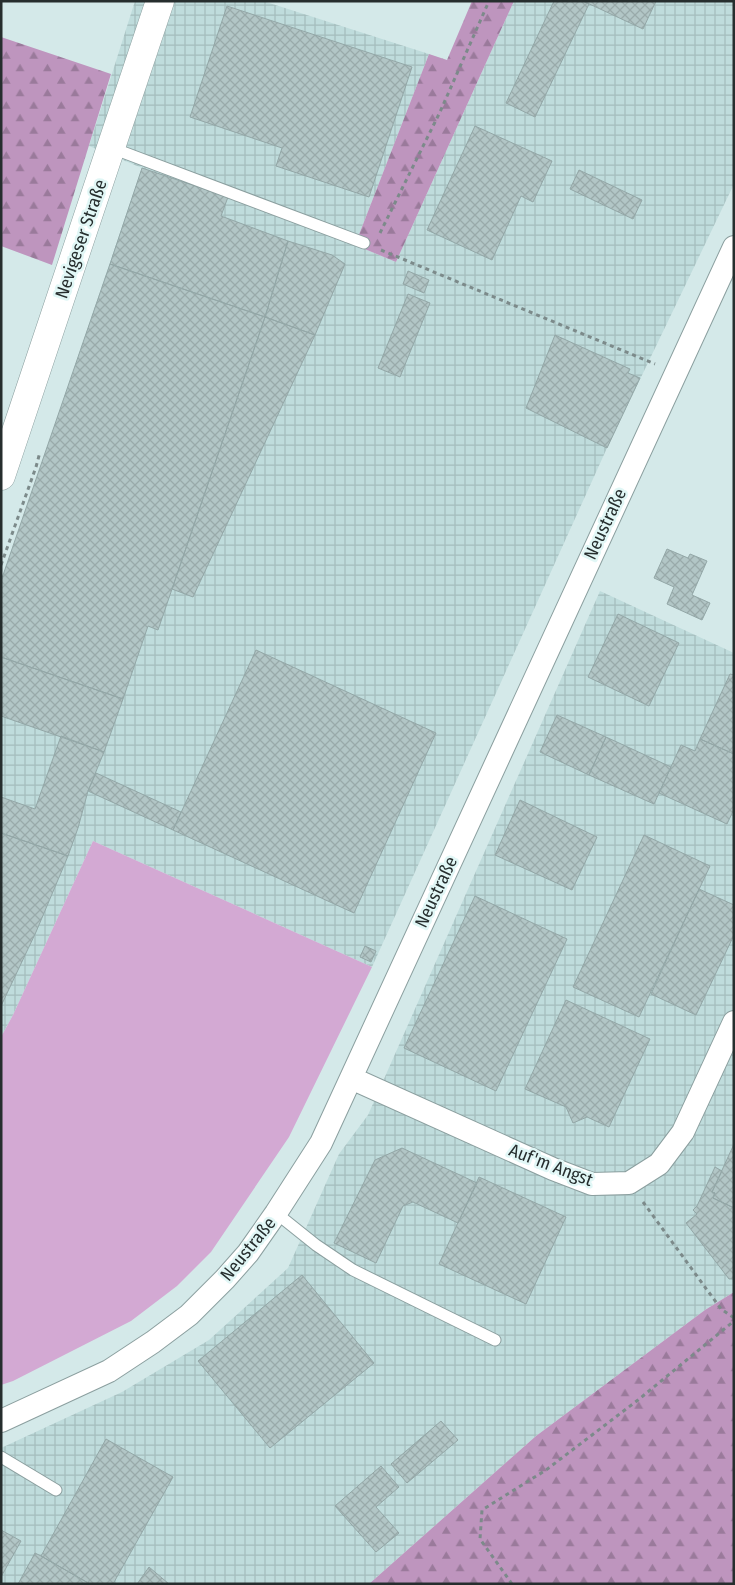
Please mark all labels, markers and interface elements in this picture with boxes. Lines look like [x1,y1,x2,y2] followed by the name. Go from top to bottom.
[50,177,112,301] street label: Nevigeser Straße
[579,485,631,563] street label: Neustraße
[410,853,462,931] street label: Neustraße
[506,1139,596,1191] street label: Auf'm Angst
[216,1213,280,1285] street label: Neustraße

